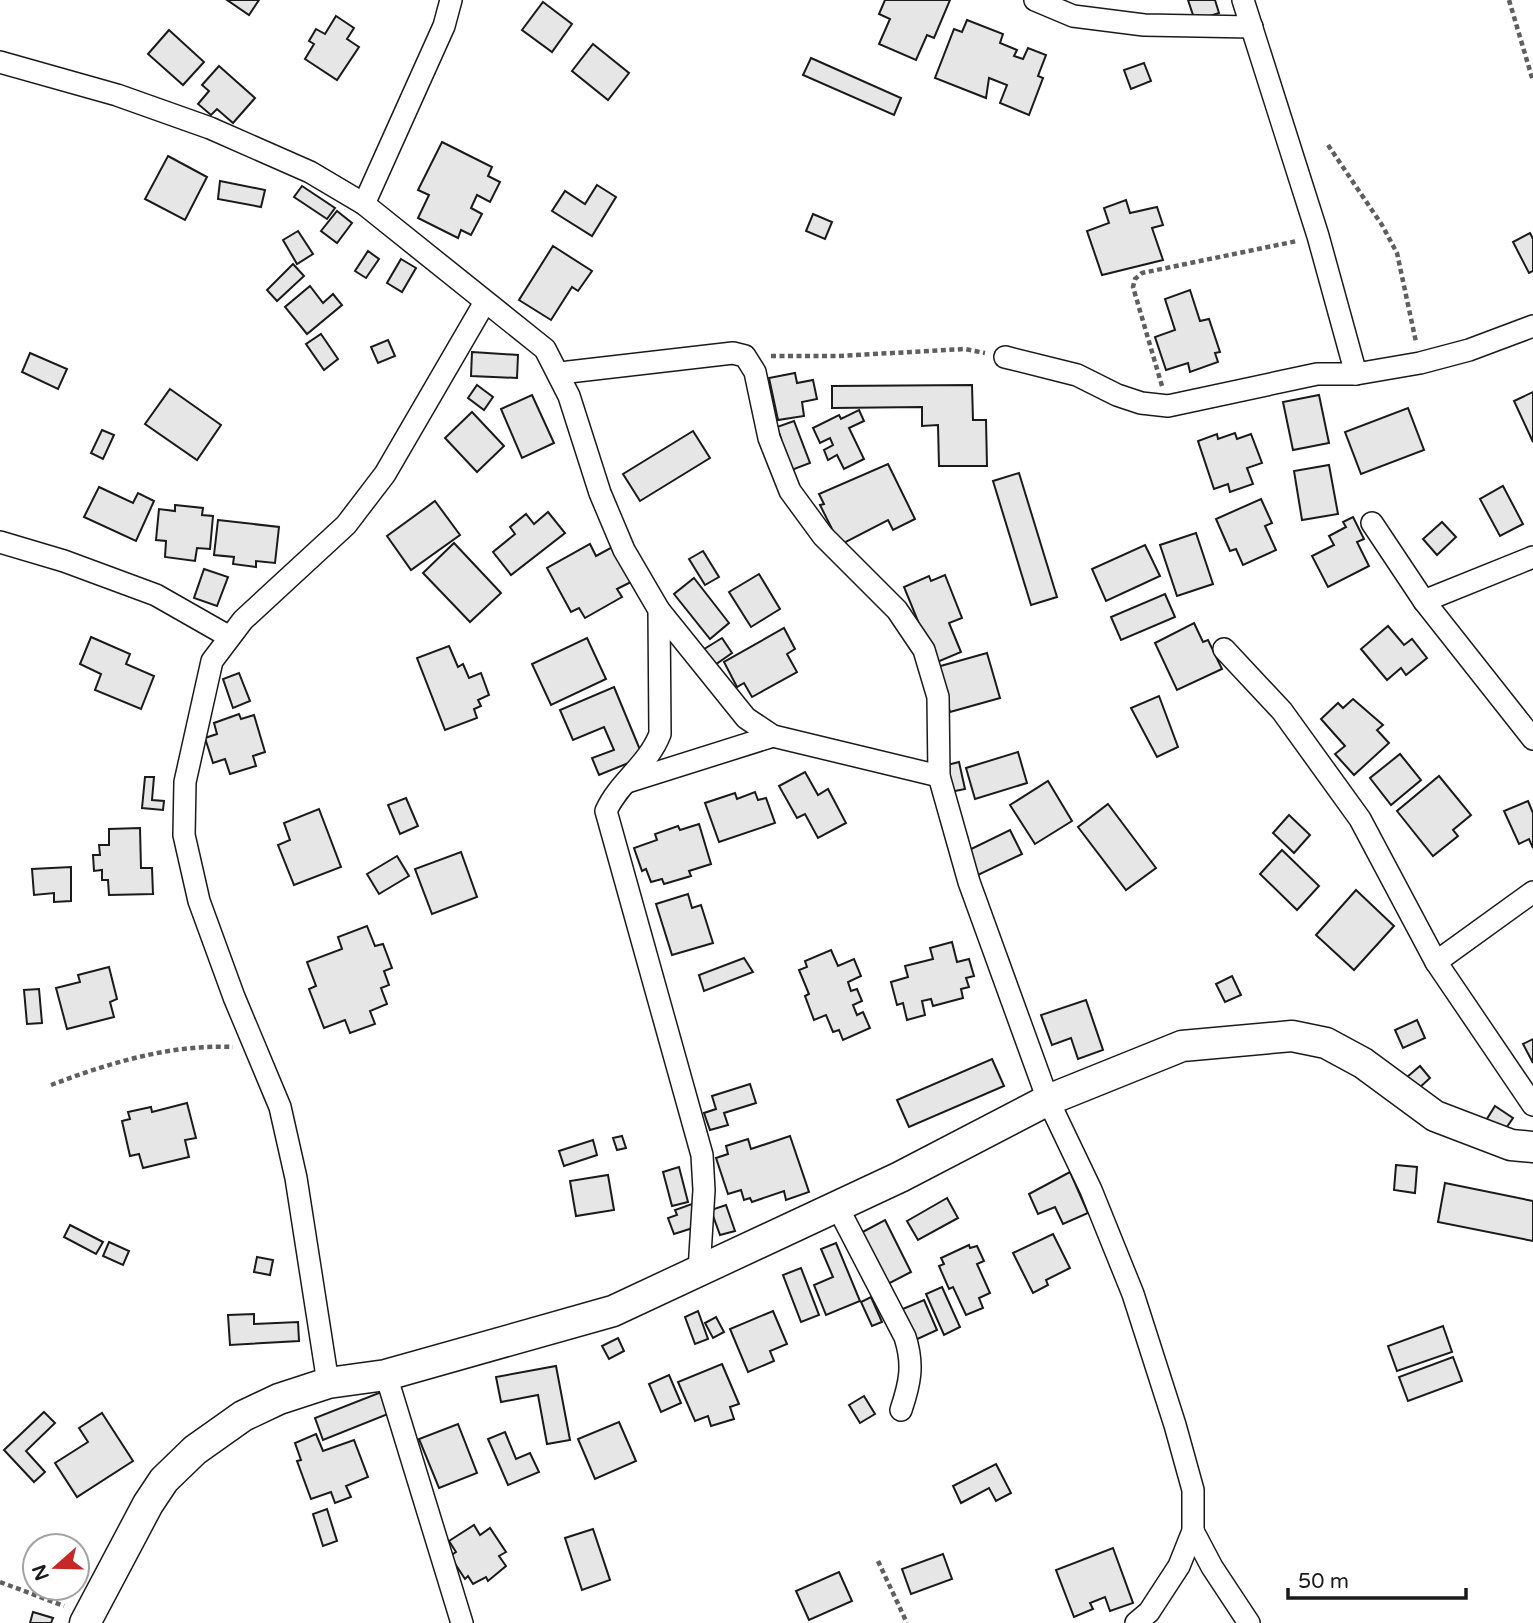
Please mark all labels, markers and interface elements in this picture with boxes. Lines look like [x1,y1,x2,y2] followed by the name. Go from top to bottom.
[21,1532,91,1602] north arrow
[1288,1556,1466,1600] scale bar
[28,1562,54,1583] text: N
[1298,1569,1349,1594] text: 50 m

